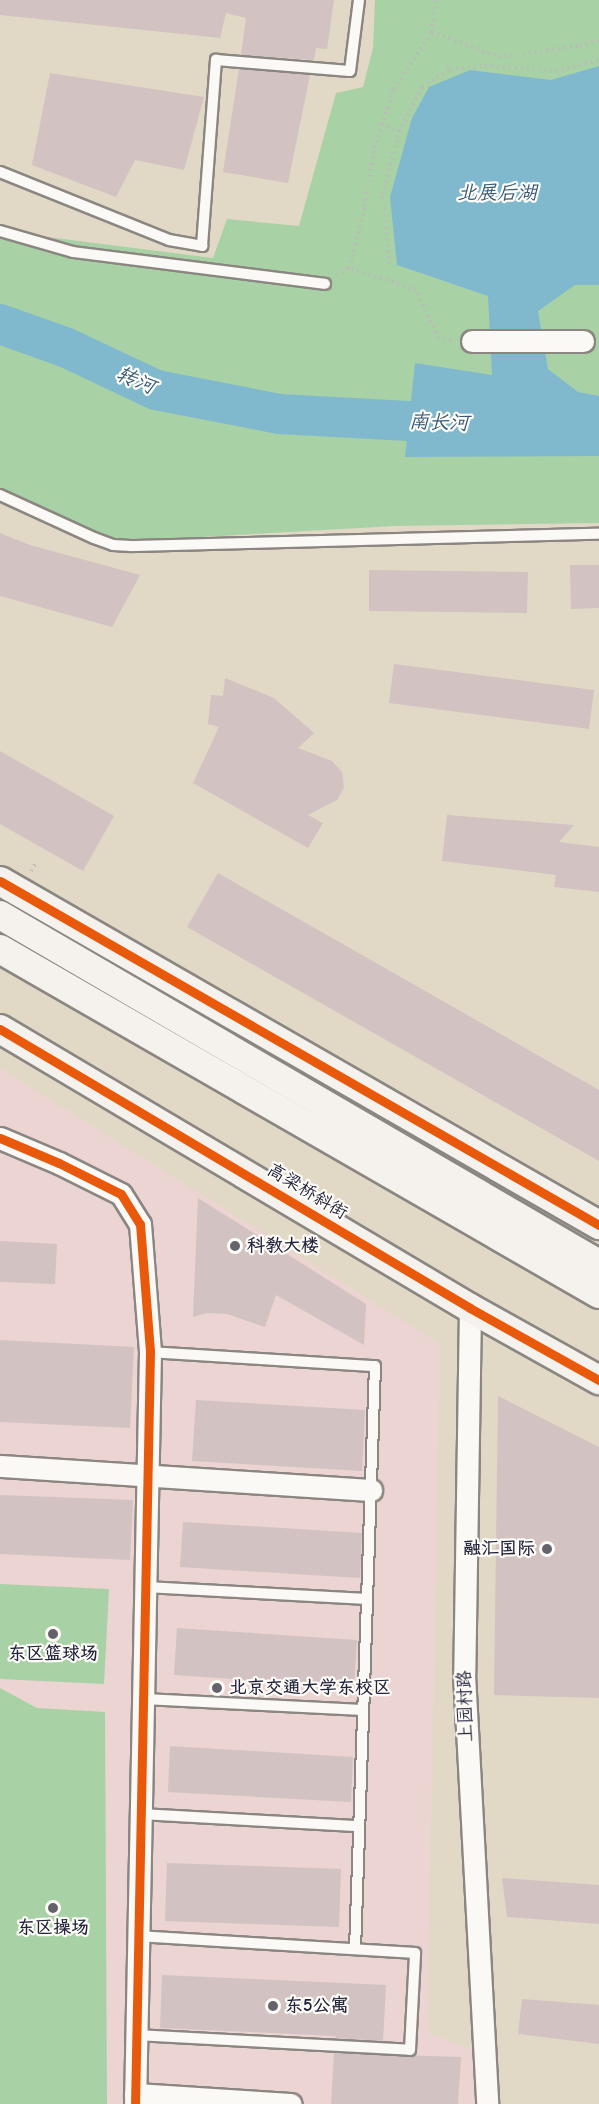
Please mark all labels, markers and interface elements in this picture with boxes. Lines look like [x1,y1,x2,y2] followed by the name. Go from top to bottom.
[457,180,537,204] water label: 北展后湖
[113,361,159,399] water label: 转河
[409,409,469,435] water label: 南长河
[263,1160,351,1224] street label: 高梁桥斜街
[247,1235,319,1257] place label: 科教大楼
[228,1239,242,1253] marker: 科教大楼
[463,1538,535,1560] place label: 融汇国际
[540,1542,554,1556] marker: 融汇国际
[46,1627,60,1641] marker: 东区篮球场
[8,1643,98,1665] place label: 东区篮球场
[454,1670,478,1742] street label: 上园村路
[229,1677,391,1699] place label: 北京交通大学东校区
[210,1681,224,1695] marker: 北京交通大学东校区
[46,1901,60,1915] marker: 东区操场
[17,1917,89,1939] place label: 东区操场
[285,1995,349,2017] place label: 东5公寓
[266,1999,280,2013] marker: 东5公寓

